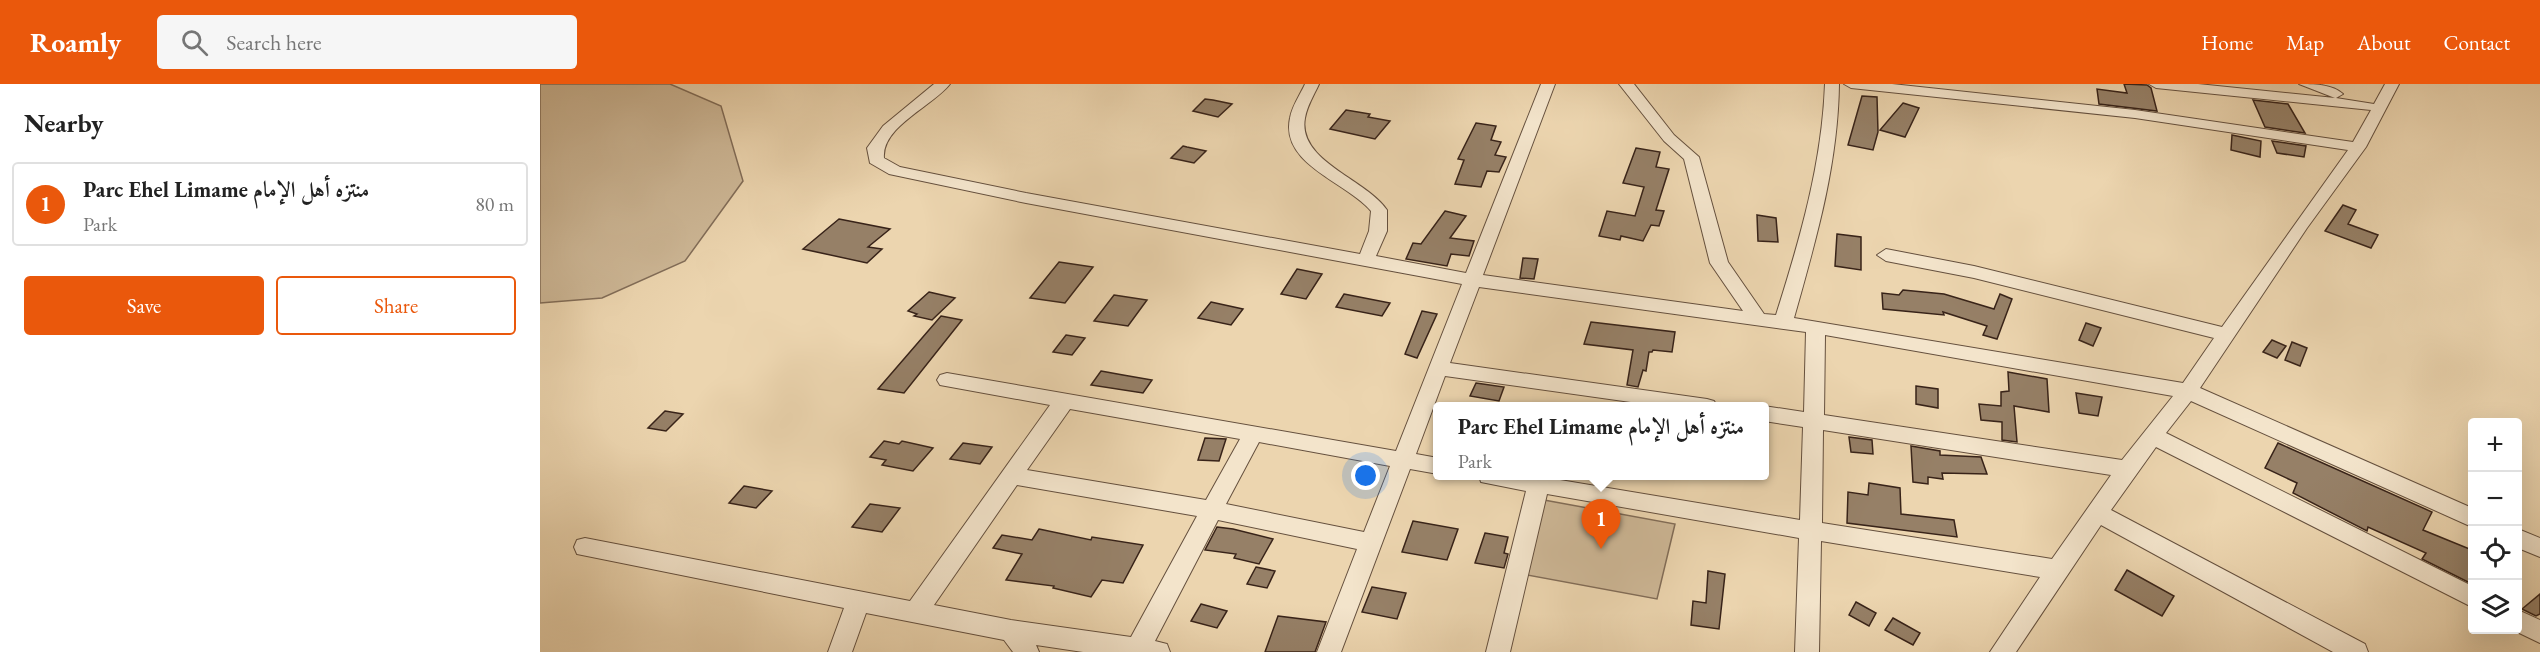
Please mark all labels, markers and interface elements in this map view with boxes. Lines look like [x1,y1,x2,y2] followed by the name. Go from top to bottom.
[157,15,577,69] search box
[30,24,121,60] text: Roamly
[178,26,211,59] icon: search
[226,28,322,57] text: Search here
[2201,29,2253,56] text: Home
[2286,29,2324,56] text: Map
[2357,29,2410,56] text: About
[2443,29,2510,56] text: Contact
[24,106,104,140] text: Nearby
[83,175,369,204] text: Parc Ehel Limame منتزه أهل الإمام
[40,191,51,217] text: 1
[475,191,514,217] text: 80 m
[83,211,117,237] text: Park
[24,276,264,335] button: Save
[276,276,516,335] button: Share
[1433,402,1769,480] popup
[1458,412,1744,441] text: Parc Ehel Limame منتزه أهل الإمام
[2468,418,2522,634] map controls
[2468,418,2522,472] button: +
[1458,448,1492,474] text: Park
[1351,461,1380,490] your location
[2468,472,2522,526] button: −
[1582,500,1620,549] pin: 1
[2468,526,2522,580] button: locate
[2468,580,2522,634] button: layers

